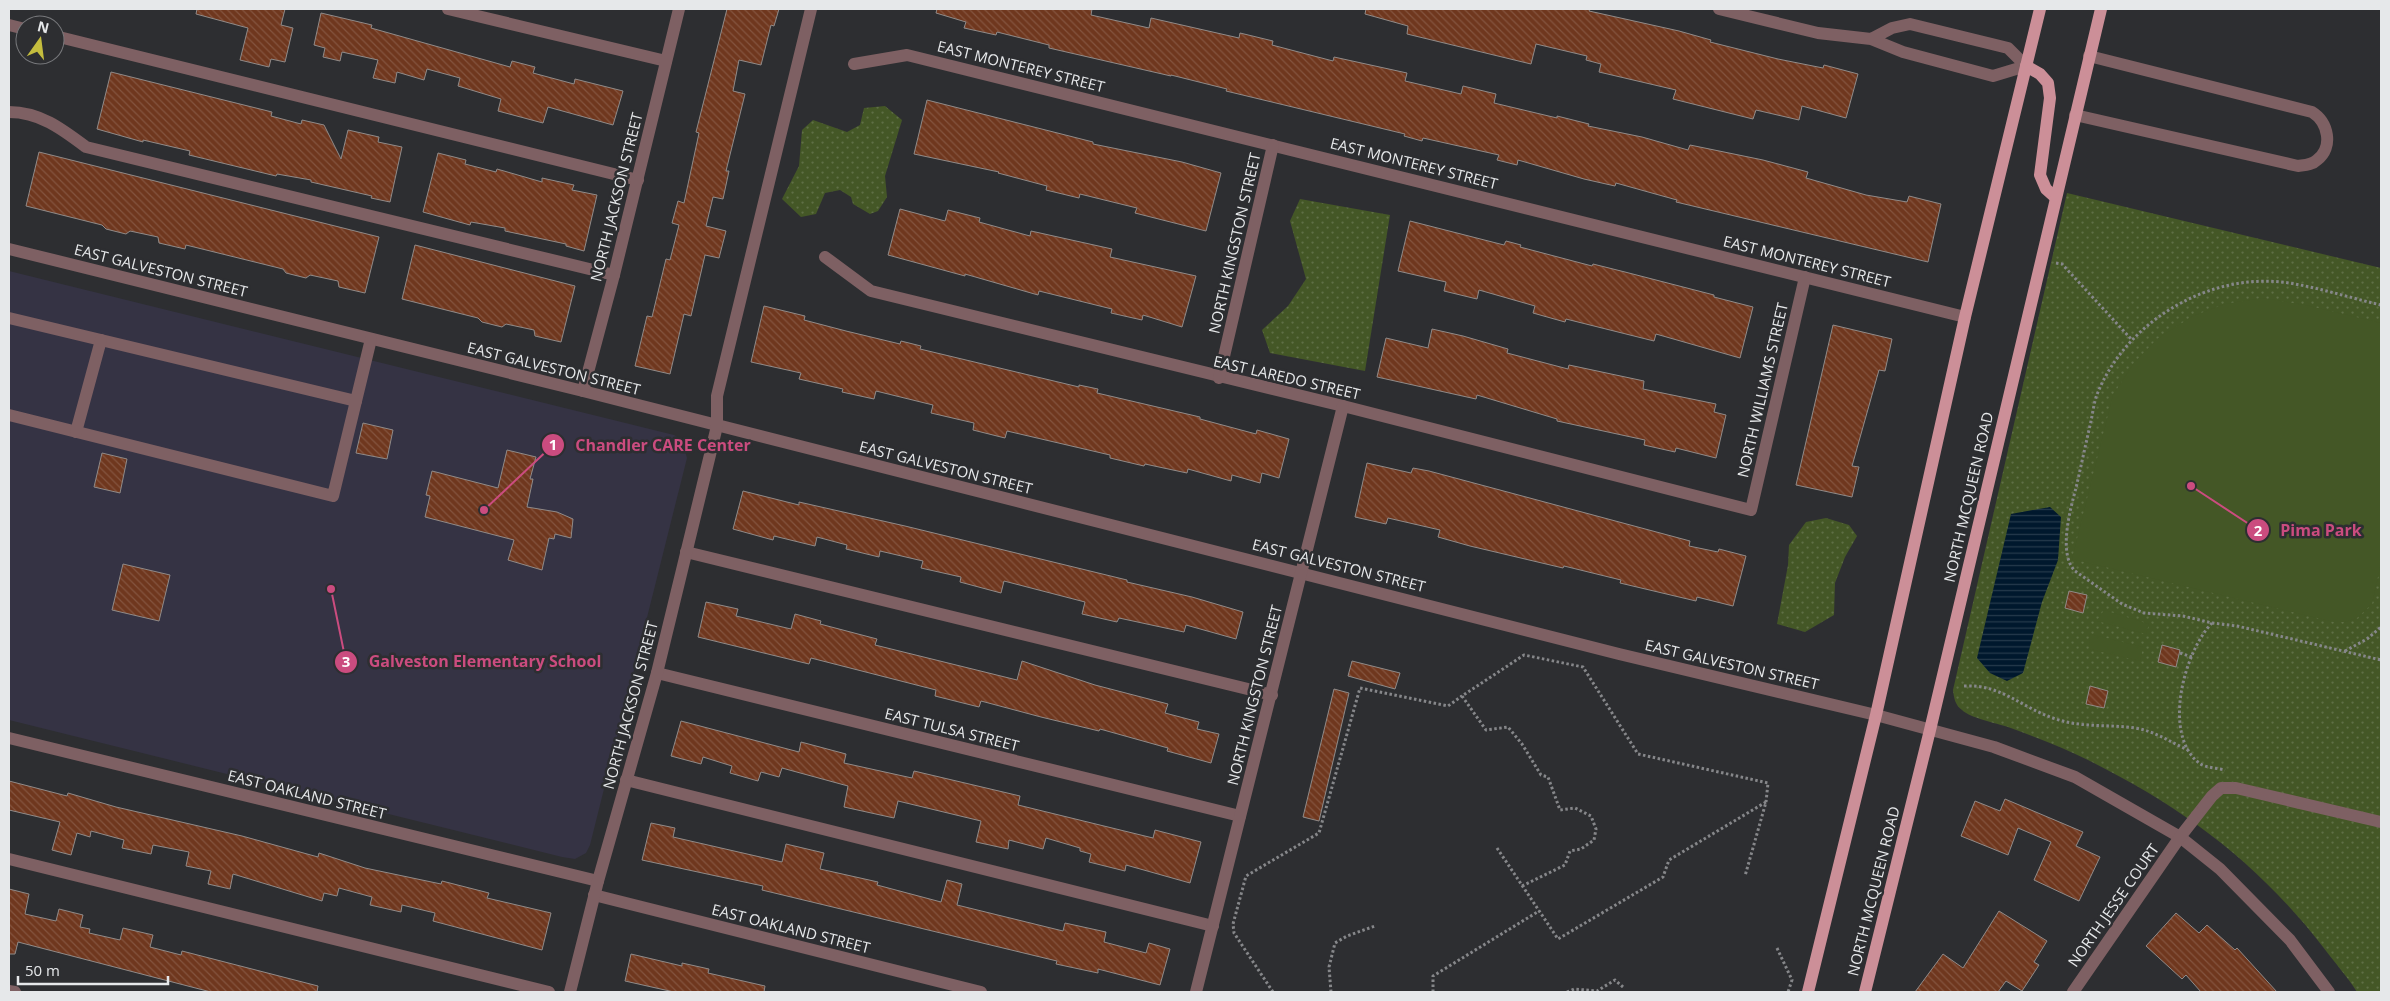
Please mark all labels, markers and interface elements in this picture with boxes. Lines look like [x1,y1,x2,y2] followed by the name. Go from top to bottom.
[15,15,65,65] north arrow
[35,16,51,37] text: N
[935,36,1107,97] street label: EAST MONTEREY STREET
[585,110,647,284] street label: NORTH JACKSON STREET
[1328,133,1500,194] street label: EAST MONTEREY STREET
[1203,150,1265,335] street label: NORTH KINGSTON STREET
[1721,231,1893,292] street label: EAST MONTEREY STREET
[72,239,250,301] street label: EAST GALVESTON STREET
[1732,300,1792,480] street label: NORTH WILLIAMS STREET
[465,337,643,399] street label: EAST GALVESTON STREET
[1212,350,1363,404] street label: EAST LAREDO STREET
[1939,410,1997,584] street label: NORTH MCQUEEN ROAD
[541,430,761,461] callout: Chandler CARE Center
[549,434,557,454] text: 1
[575,434,751,456] text: Chandler CARE Center
[857,436,1035,498] street label: EAST GALVESTON STREET
[2245,515,2372,546] callout: Pima Park
[2280,519,2362,541] text: Pima Park
[2254,520,2263,540] text: 2
[1250,534,1428,596] street label: EAST GALVESTON STREET
[1222,602,1286,787] street label: NORTH KINGSTON STREET
[598,618,662,791] street label: NORTH JACKSON STREET
[1643,634,1822,694] street label: EAST GALVESTON STREET
[333,646,611,677] callout: Galveston Elementary School
[369,650,601,672] text: Galveston Elementary School
[342,651,350,671] text: 3
[883,703,1022,756] street label: EAST TULSA STREET
[226,765,389,824] street label: EAST OAKLAND STREET
[1842,804,1904,978] street label: NORTH MCQUEEN ROAD
[2063,839,2163,971] street label: NORTH JESSE COURT
[710,899,873,958] street label: EAST OAKLAND STREET
[18,954,168,986] scale bar
[25,960,60,980] text: 50 m

